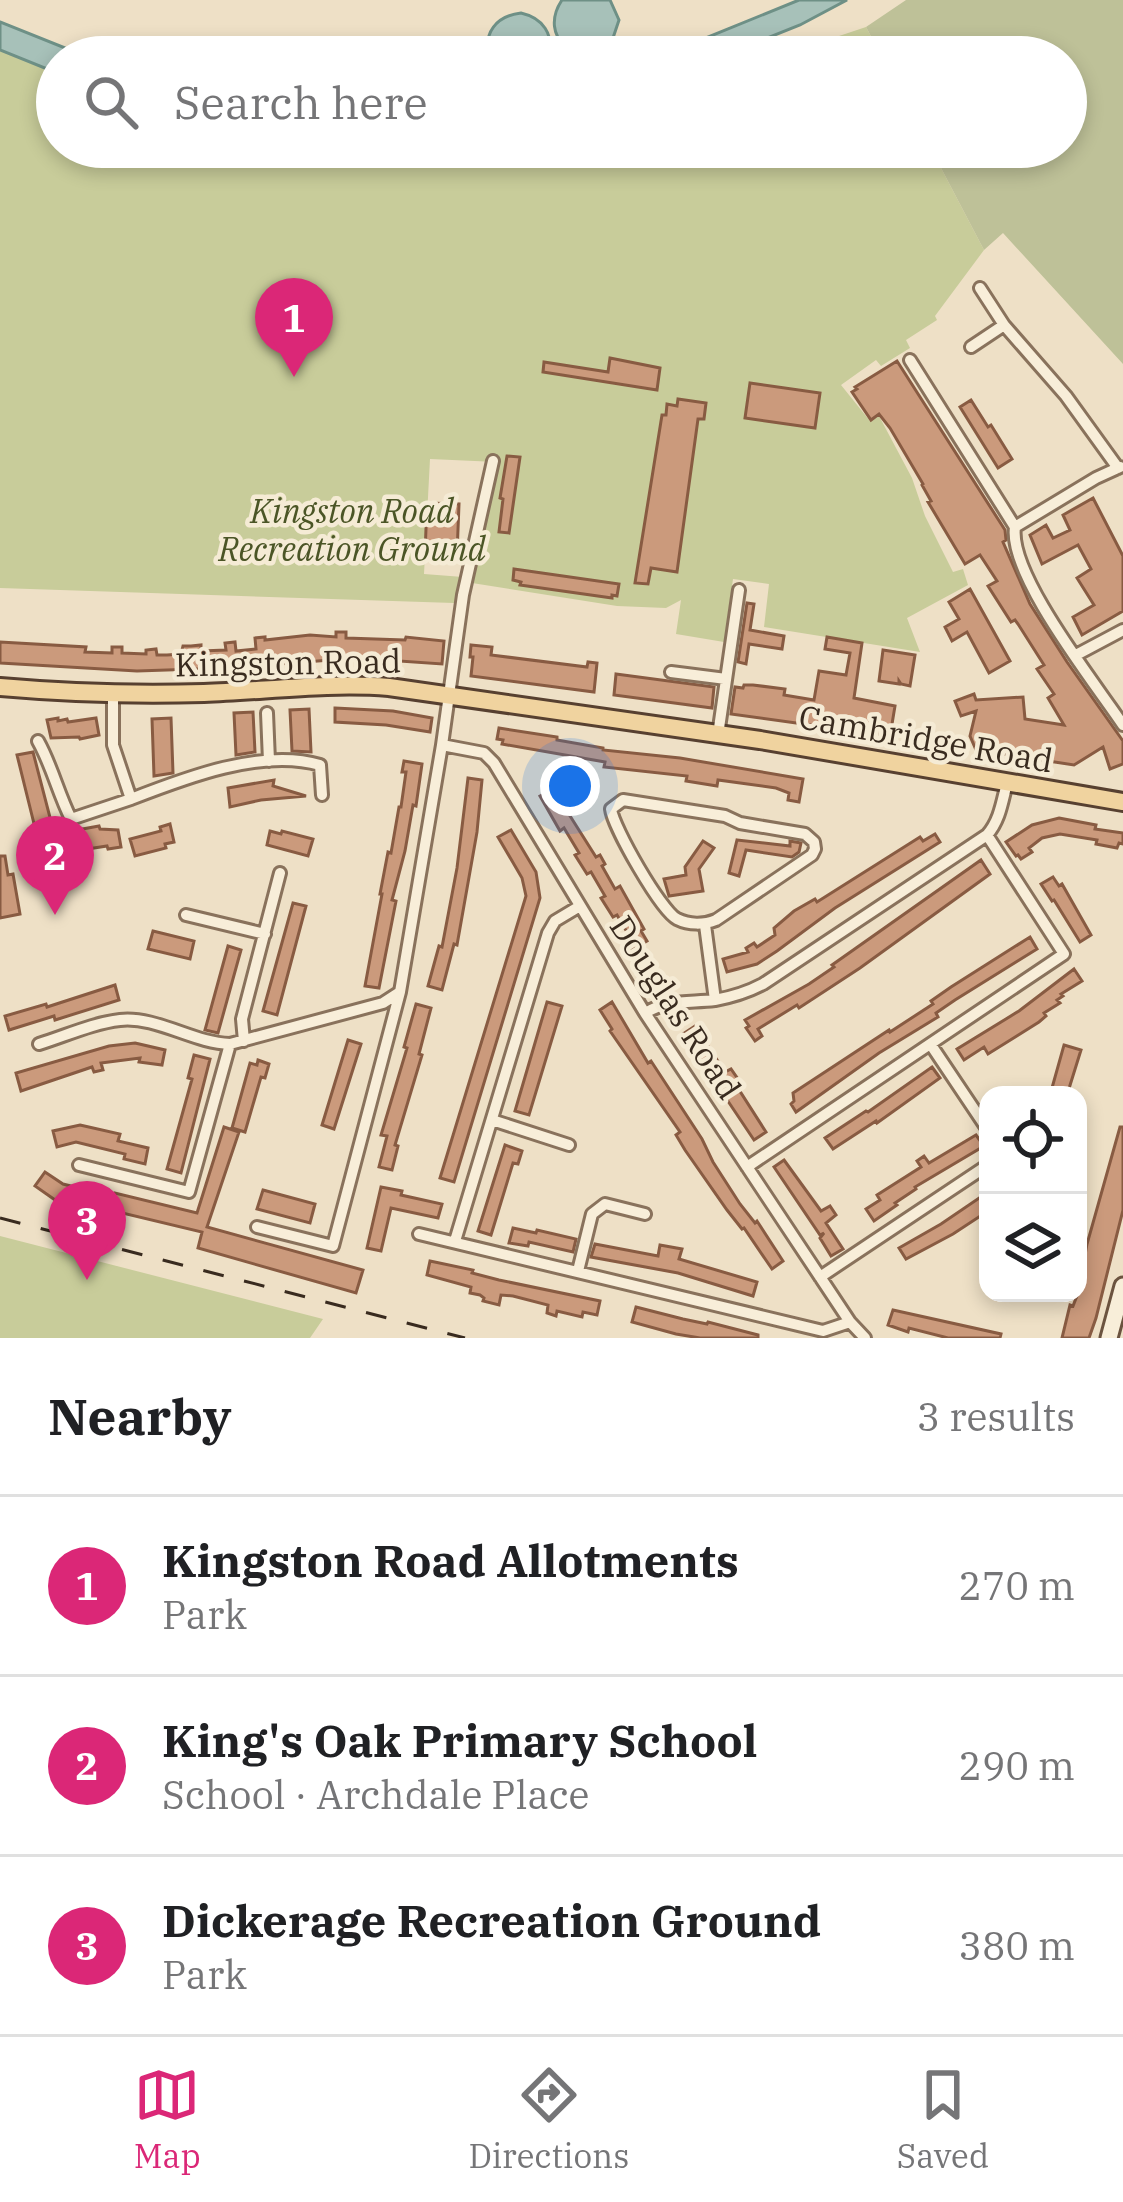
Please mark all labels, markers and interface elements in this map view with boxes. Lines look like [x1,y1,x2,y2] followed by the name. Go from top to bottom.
[36,36,1087,168] search box
[78,69,144,135] icon: search
[174,73,428,131] text: Search here
[255,278,333,377] pin: 1
[217,489,487,570] park label: Kingston Road Recreation Ground
[174,639,402,685] street label: Kingston Road
[796,694,1056,782] street label: Cambridge Road
[540,756,600,816] your location
[16,816,94,915] pin: 2
[601,907,751,1107] street label: Douglas Road
[979,1086,1087,1302] map controls
[979,1086,1087,1194] button: locate
[48,1181,126,1280] pin: 3
[979,1194,1087,1302] button: layers
[48,1383,232,1449] text: Nearby
[917,1391,1075,1442] text: 3 results
[162,1531,739,1589] text: Kingston Road Allotments
[75,1560,99,1611] text: 1
[959,1560,1075,1611] text: 270 m
[162,1589,247,1640] text: Park
[162,1711,757,1769] text: King's Oak Primary School
[75,1740,99,1791] text: 2
[959,1740,1075,1791] text: 290 m
[162,1769,589,1820] text: School · Archdale Place
[162,1891,821,1949] text: Dickerage Recreation Ground
[75,1920,99,1971] text: 3
[959,1920,1075,1971] text: 380 m
[162,1949,247,2000] text: Park
[134,2062,201,2177] tab: Map
[468,2062,629,2177] tab: Directions
[897,2062,989,2177] tab: Saved

